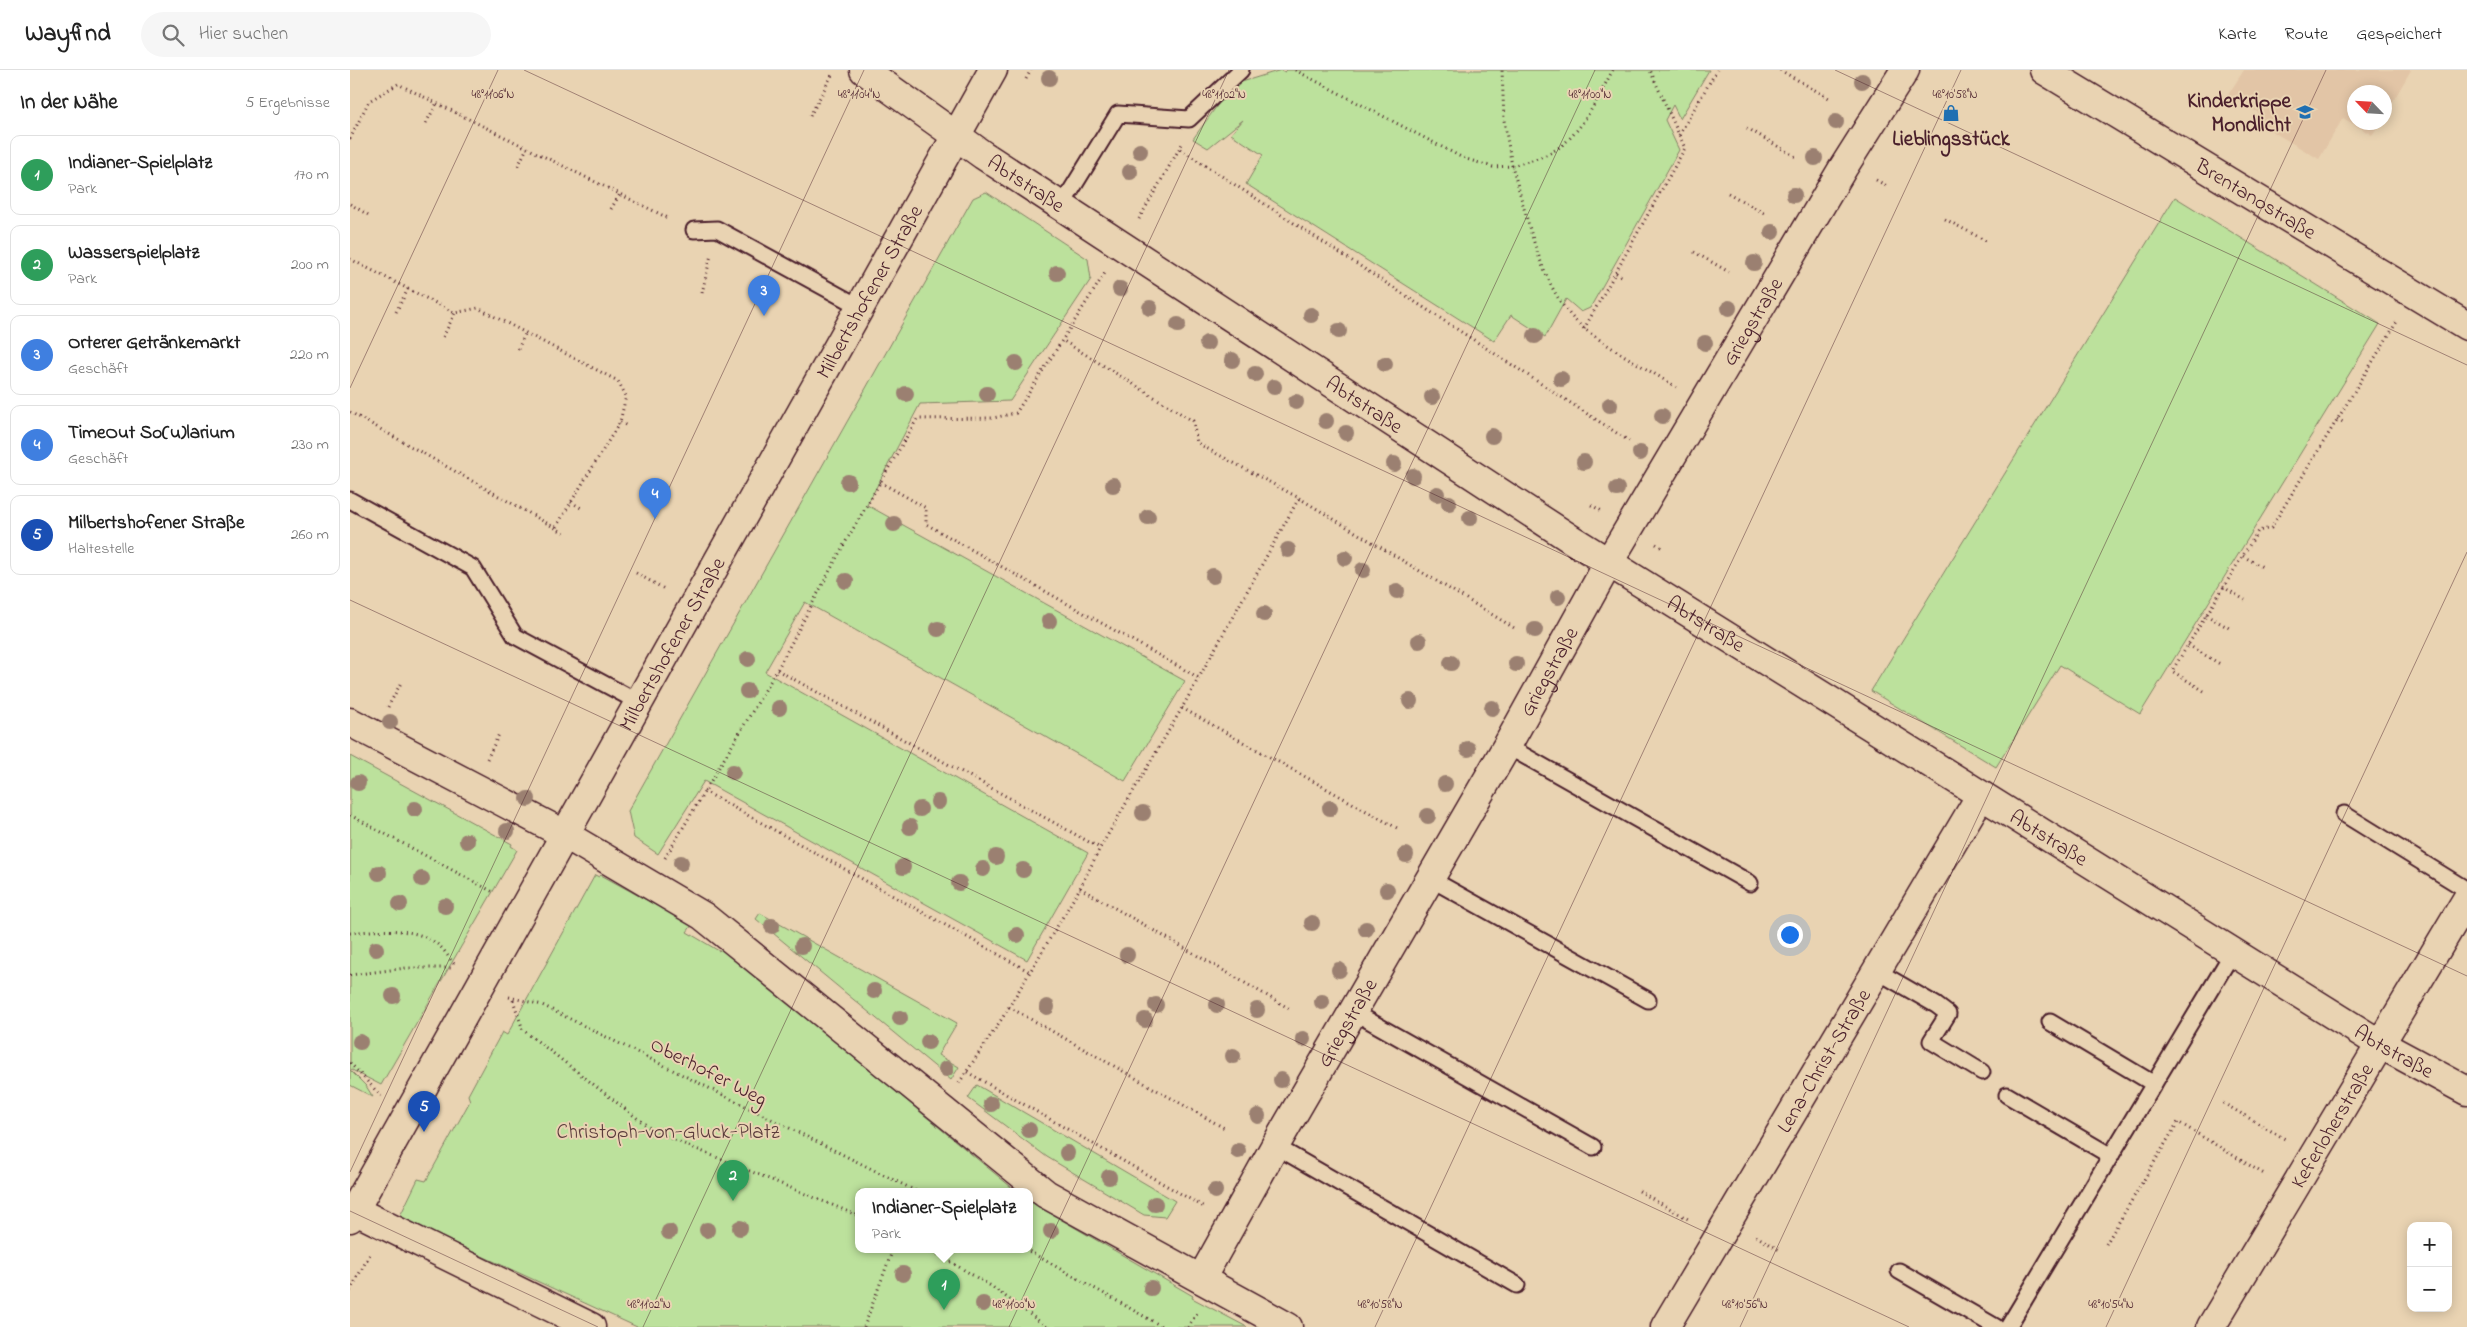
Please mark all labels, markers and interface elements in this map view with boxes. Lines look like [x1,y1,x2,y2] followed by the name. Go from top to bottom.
[141,12,491,57] search box
[25,17,111,52] text: Wayfind
[159,21,187,49] icon: search
[199,21,288,48] text: Hier suchen
[2218,22,2256,48] text: Karte
[2284,22,2328,48] text: Route
[2356,22,2442,48] text: Gespeichert
[2347,85,2392,130] north arrow
[472,86,514,104] text: 48°11'06"N
[838,86,880,104] text: 48°11'04"N
[1202,86,1246,104] text: 48°11'02"N
[1569,86,1611,104] text: 48°11'00"N
[1932,86,1978,104] text: 48°10'58"N
[2187,87,2292,141] place label: Kinderkrippe Mondlicht
[20,88,118,118] text: In der Nähe
[245,91,330,115] text: 5 Ergebnisse
[2295,102,2315,122] school or university icon: Kinderkrippe Mondlicht
[1941,103,1961,123] shop icon: Lieblingsstück
[1892,125,2011,157] place label: Lieblingsstück
[981,149,1070,222] street label: Abtstraße
[68,150,212,177] text: Indianer-Spielplatz
[2188,152,2322,248] street label: Brentanostraße
[34,163,40,187] text: 1
[294,163,329,187] text: 170 m
[68,177,97,201] text: Park
[810,199,932,385] street label: Milbertshofener Straße
[68,240,199,267] text: Wasserspielplatz
[33,253,41,277] text: 2
[291,253,329,277] text: 200 m
[68,267,97,291] text: Park
[1716,272,1792,372] street label: Griegstraße
[748,275,780,316] pin: 3
[68,330,240,357] text: Orterer Getränkemarkt
[34,343,40,367] text: 3
[290,343,329,367] text: 220 m
[68,357,128,381] text: Geschäft
[1319,370,1409,443] street label: Abtstraße
[68,420,235,447] text: TimeOut So(u)larium
[34,433,40,457] text: 4
[291,433,329,457] text: 230 m
[68,447,128,471] text: Geschäft
[639,478,671,519] pin: 4
[68,510,245,537] text: Milbertshofener Straße
[32,523,42,547] text: 5
[291,523,329,547] text: 260 m
[68,537,134,561] text: Haltestelle
[612,552,734,737] street label: Milbertshofener Straße
[1660,589,1751,661] street label: Abtstraße
[1513,621,1587,723] street label: Griegstraße
[2003,803,2093,875] street label: Abtstraße
[1777,922,1803,948] your location
[1311,973,1386,1074] street label: Griegstraße
[1771,983,1880,1139] street label: Lena-Christ-Straße
[2347,1018,2439,1087] street label: Abtstraße
[643,1030,772,1117] street label: Oberhofer Weg
[2284,1058,2383,1195] street label: Keferloherstraße
[408,1091,440,1132] pin: 5
[556,1118,780,1148] park label: Christoph-von-Gluck-Platz
[717,1160,749,1201] pin: 2
[855,1188,1033,1253] popup
[872,1195,1016,1222] text: Indianer-Spielplatz
[872,1222,901,1246] text: Park
[2407,1222,2452,1312] map controls
[2407,1222,2452,1267] button: +
[2407,1267,2452,1312] button: −
[928,1269,960,1310] pin: 1
[627,1296,671,1314] text: 48°11'02"N
[993,1296,1035,1314] text: 48°11'00"N
[1357,1296,1403,1314] text: 48°10'58"N
[1722,1296,1768,1314] text: 48°10'56"N
[2088,1296,2134,1314] text: 48°10'54"N

